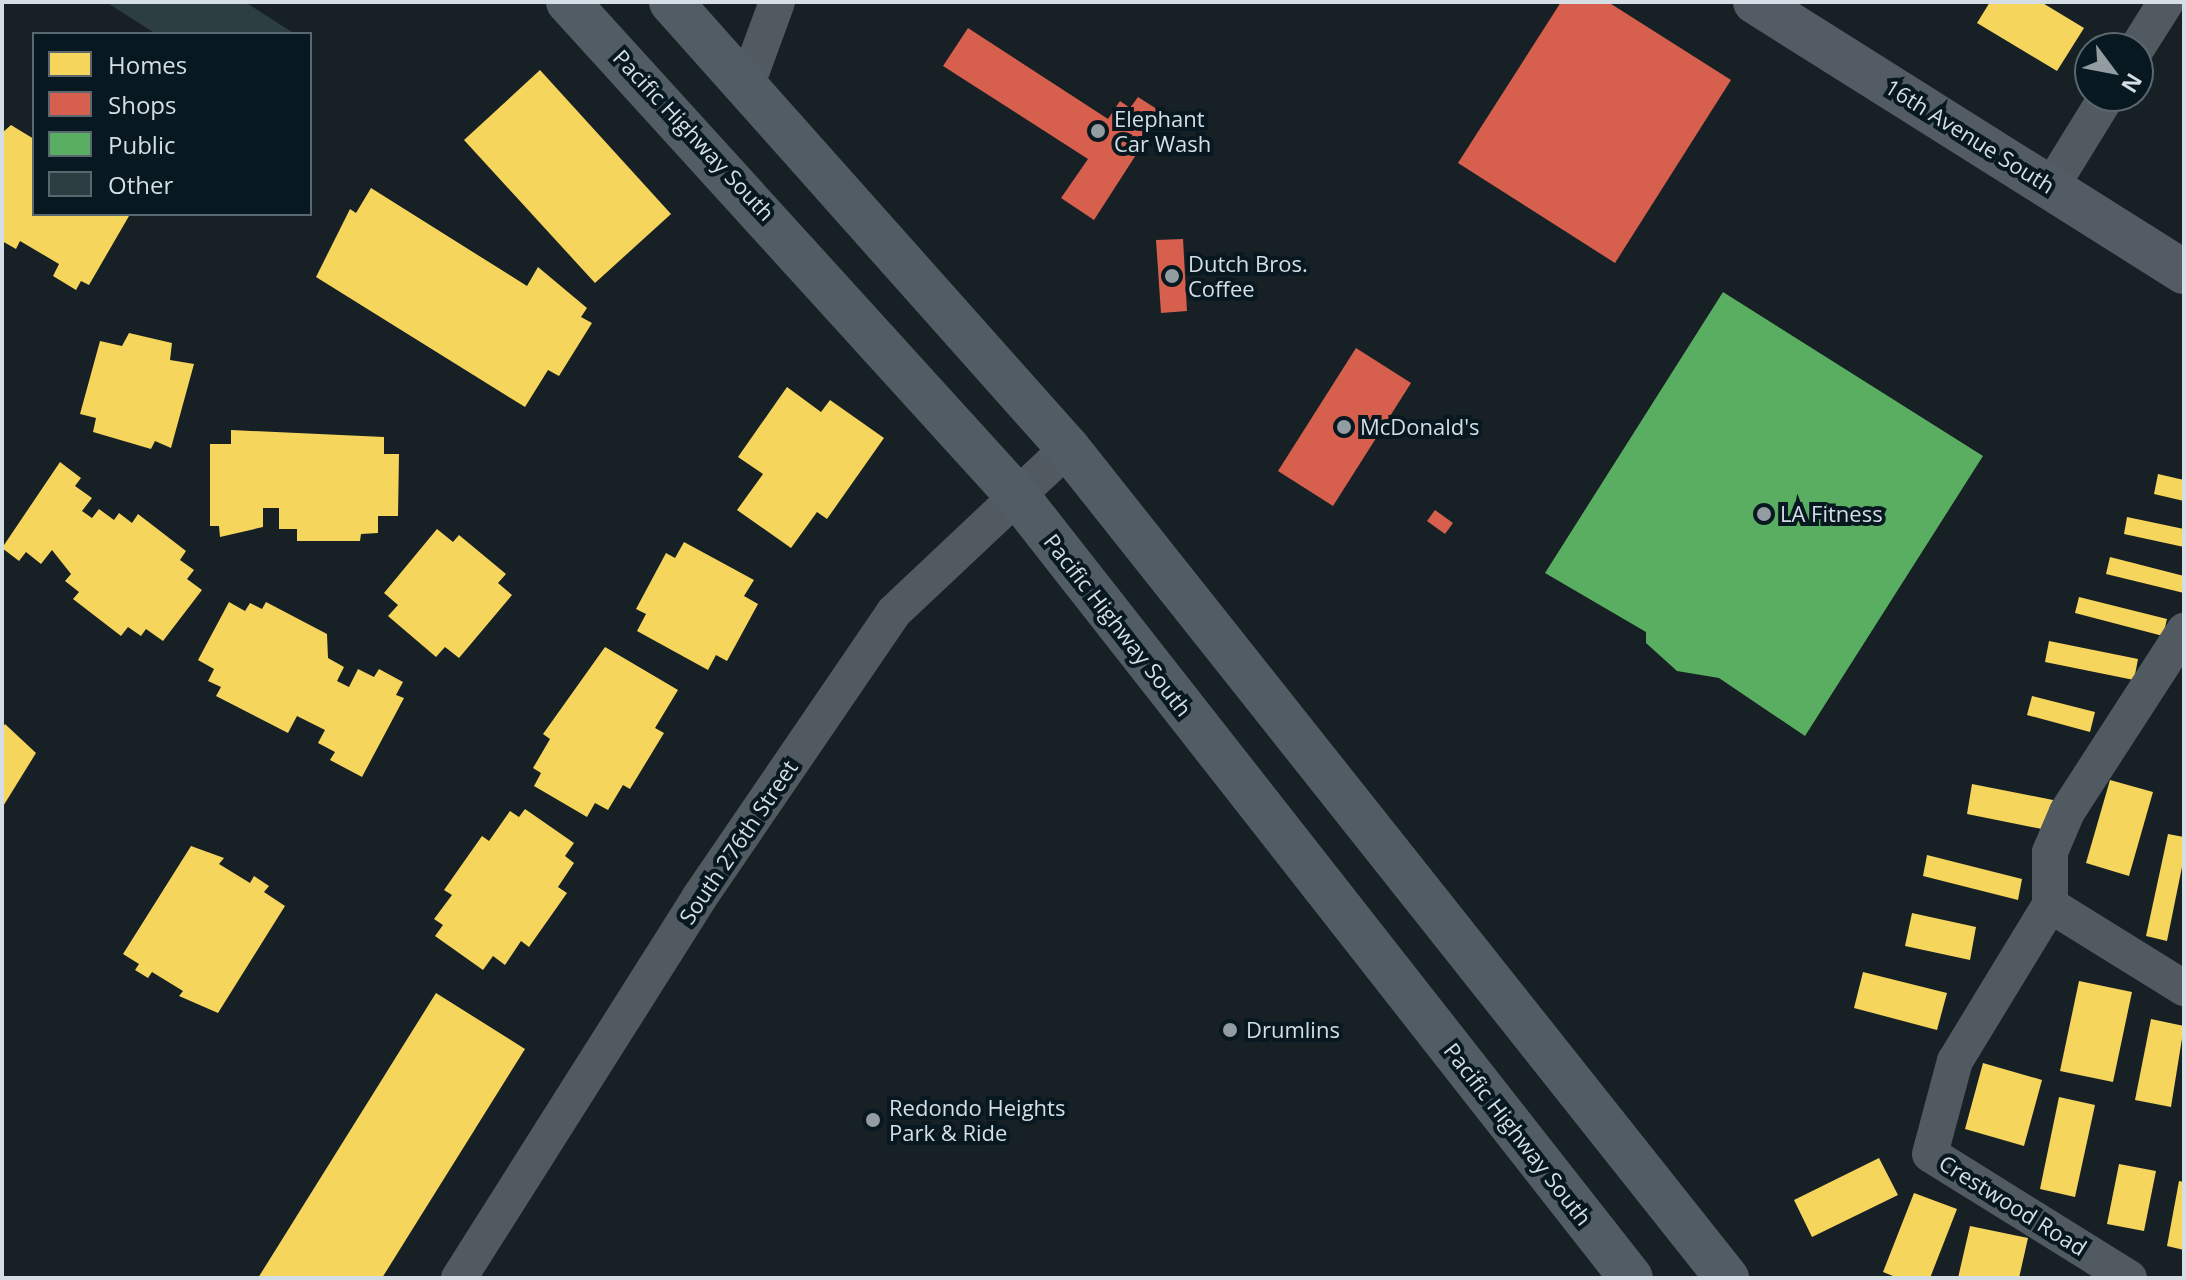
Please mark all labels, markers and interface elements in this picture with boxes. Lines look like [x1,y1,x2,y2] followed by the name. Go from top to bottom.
[32,32,312,216] legend
[2074,32,2154,112] north arrow
[608,44,780,226] street label: Pacific Highway South
[108,48,187,81] text: Homes
[2115,68,2150,99] text: N
[1880,73,2060,199] street label: 16th Avenue South
[108,88,176,121] text: Shops
[1114,105,1211,156] place label: Elephant Car Wash
[1089,122,1107,140] marker: Elephant Car Wash
[108,128,175,161] text: Public
[108,168,173,201] text: Other
[1188,250,1308,302] place label: Dutch Bros. Coffee
[1163,267,1181,285] marker: Dutch Bros. Coffee
[1360,414,1480,440] place label: McDonald's
[1335,418,1353,436] marker: McDonald's
[1780,501,1883,527] place label: LA Fitness
[1755,505,1773,523] marker: LA Fitness
[1039,529,1197,721] street label: Pacific Highway South
[673,755,803,929] street label: South 276th Street
[1246,1017,1340,1043] place label: Drumlins
[1221,1021,1239,1039] marker: Drumlins
[1439,1038,1597,1230] street label: Pacific Highway South
[889,1094,1065,1146] place label: Redondo Heights Park & Ride
[864,1111,882,1129] marker: Redondo Heights Park & Ride
[1934,1149,2092,1261] street label: Crestwood Road

